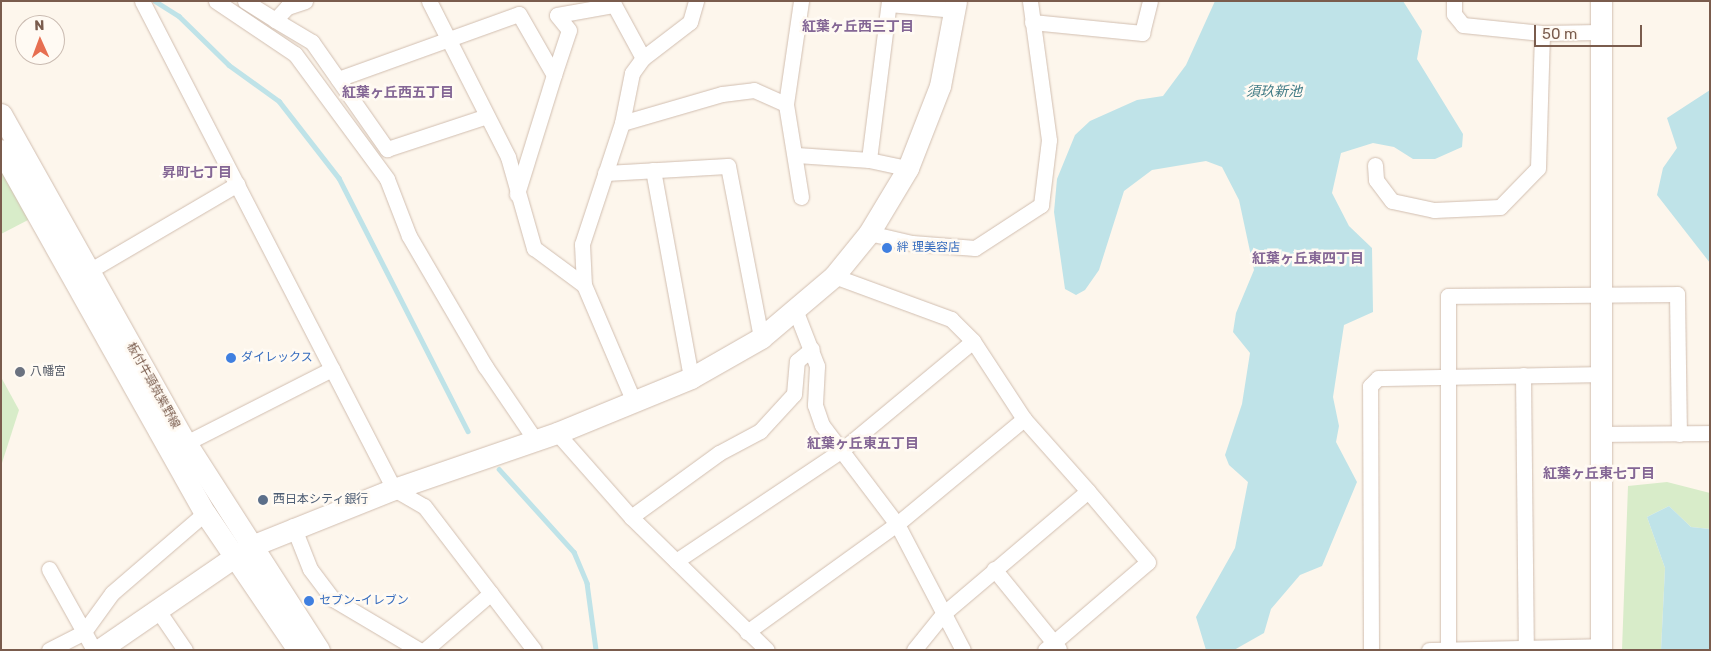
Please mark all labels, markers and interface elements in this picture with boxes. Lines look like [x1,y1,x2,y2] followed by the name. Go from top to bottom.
[15,15,65,65] north arrow
[1536,15,1644,47] scale bar
[34,17,45,34] text: N
[802,19,914,35] district label: 紅葉ヶ丘西三丁目
[1542,25,1577,43] text: 50 m
[1246,84,1302,100] water label: 須玖新池
[342,85,454,101] district label: 紅葉ヶ丘西五丁目
[162,165,232,181] district label: 昇町七丁目
[897,241,960,255] place label: 絆 理美容店
[881,242,893,254] marker: 絆 理美容店
[1252,251,1364,267] district label: 紅葉ヶ丘東四丁目
[123,341,183,431] street label: 板付牛頸筑紫野線
[241,351,313,365] place label: ダイレックス
[225,352,237,364] marker: ダイレックス
[30,365,66,379] place label: 八幡宮
[14,366,26,378] marker: 八幡宮
[807,436,919,452] district label: 紅葉ヶ丘東五丁目
[1543,466,1655,482] district label: 紅葉ヶ丘東七丁目
[273,493,369,507] place label: 西日本シティ銀行
[257,494,269,506] marker: 西日本シティ銀行
[319,594,409,608] place label: セブン-イレブン
[303,595,315,607] marker: セブン-イレブン

